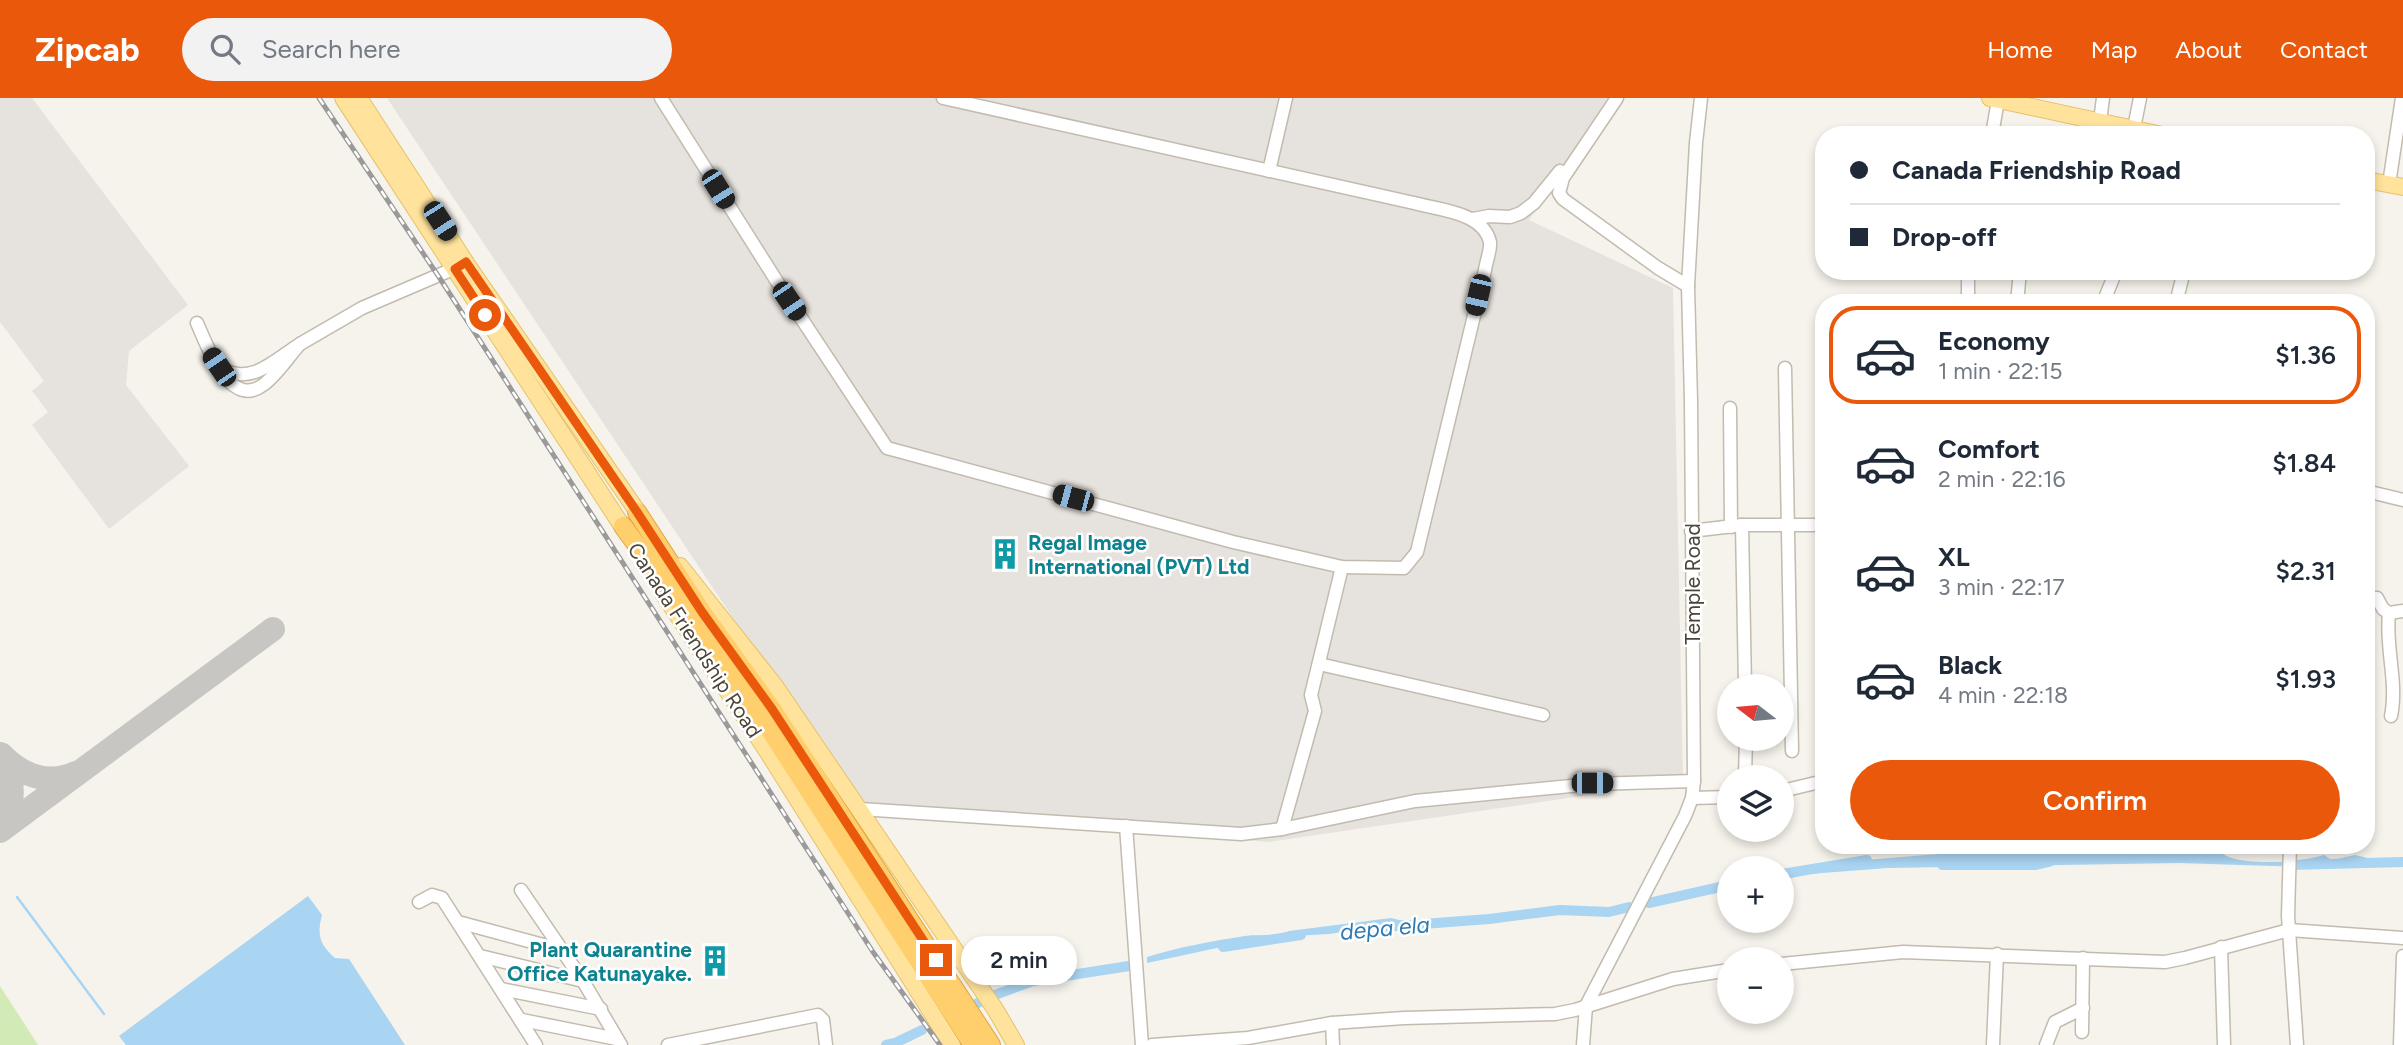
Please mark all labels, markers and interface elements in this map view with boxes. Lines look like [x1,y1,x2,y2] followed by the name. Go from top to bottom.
[182,18,672,81] search box
[35,30,140,69] text: Zipcab
[206,30,244,68] icon: search
[262,33,401,65] text: Search here
[1987,35,2053,64] text: Home
[2091,35,2137,64] text: Map
[2175,35,2242,64] text: About
[2280,35,2368,64] text: Contact
[1892,154,2181,186] text: Canada Friendship Road
[698,166,739,212] car
[420,198,461,244] car
[1892,221,1997,253] text: Drop-off
[1464,272,1493,318] car
[769,278,810,324] car
[469,299,501,331] route start
[1854,324,1917,387] icon: car
[1938,325,2050,357] text: Economy
[2275,339,2336,371] text: $1.36
[199,344,240,390] car
[1938,357,2062,385] text: 1 min · 22:15
[1854,432,1917,495] icon: car
[1938,433,2040,465] text: Comfort
[2272,447,2336,479] text: $1.84
[1938,465,2066,493] text: 2 min · 22:16
[1050,482,1097,514] car
[1680,523,1705,645] street label: Temple Road
[1028,530,1250,579] place label: Regal Image International (PVT) Ltd
[988,537,1022,571] building icon: Regal Image International (PVT) Ltd
[623,538,767,742] street label: Canada Friendship Road
[1854,540,1917,603] icon: car
[1938,541,1970,573] text: XL
[2275,555,2336,587] text: $2.31
[1938,573,2065,601] text: 3 min · 22:17
[1854,648,1917,711] icon: car
[1938,649,2002,681] text: Black
[2275,663,2336,695] text: $1.93
[1717,674,1794,751] north arrow
[1717,674,1794,1024] map controls
[1938,681,2068,709] text: 4 min · 22:18
[1850,760,2340,840] button: Confirm
[1717,765,1794,842] button: layers
[1572,773,1614,794] car
[1717,856,1794,933] button: +
[1339,910,1431,946] water label: depa ela
[960,936,1076,984] callout: 2 min
[507,937,692,986] place label: Plant Quarantine Office Katunayake.
[698,944,732,978] building icon: Plant Quarantine Office Katunayake.
[920,944,952,976] route end
[990,946,1048,974] text: 2 min
[1717,947,1794,1024] button: −

